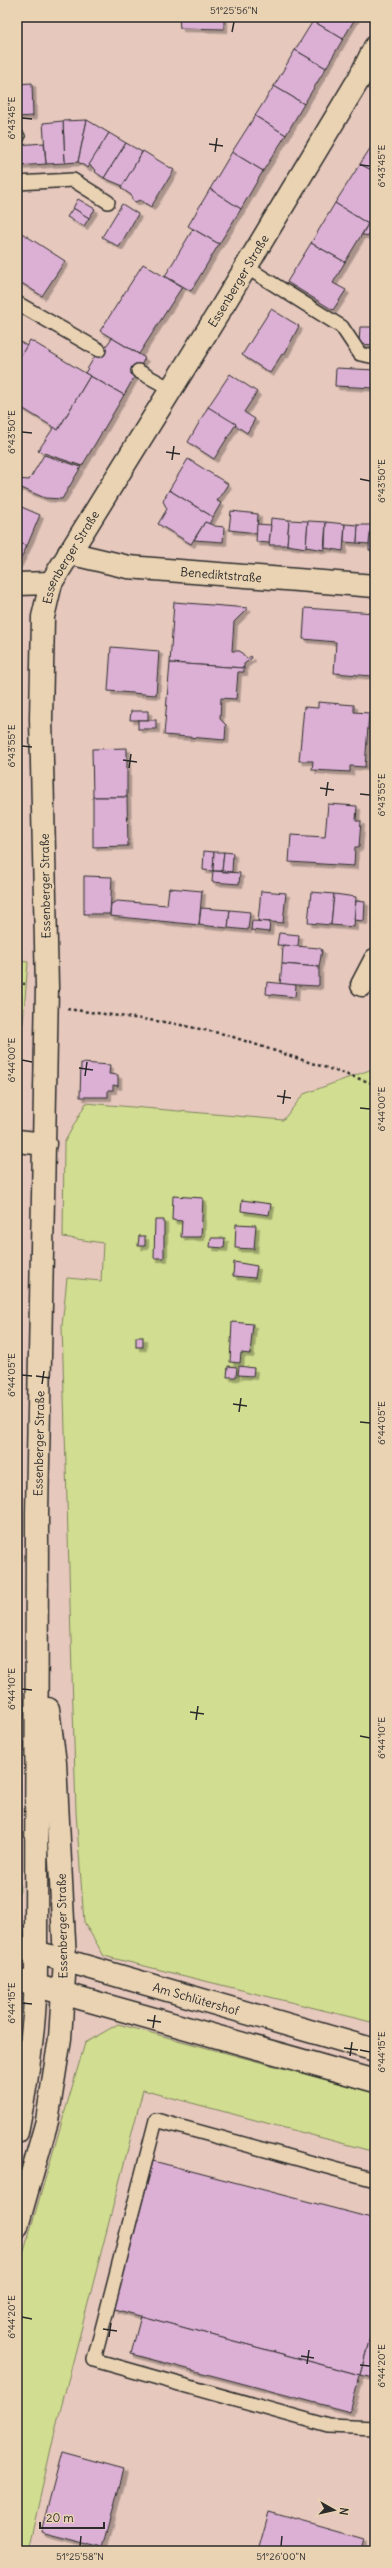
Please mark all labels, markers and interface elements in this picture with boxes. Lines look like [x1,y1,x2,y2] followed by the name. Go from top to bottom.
[210,4,258,17] text: 51°25'56"N
[5,96,18,139] text: 6°43'45"E
[375,144,388,187] text: 6°43'45"E
[204,232,271,330] street label: Essenberger Straße
[5,410,18,454] text: 6°43'50"E
[375,459,388,503] text: 6°43'50"E
[39,508,102,605] street label: Essenberger Straße
[180,564,262,585] street label: Benediktstraße
[5,724,18,768] text: 6°43'55"E
[375,773,388,817] text: 6°43'55"E
[37,833,53,939] street label: Essenberger Straße
[5,1037,18,1082] text: 6°44'00"E
[375,1086,388,1131] text: 6°44'00"E
[5,1353,18,1397] text: 6°44'05"E
[30,1391,47,1496] street label: Essenberger Straße
[375,1401,388,1445] text: 6°44'05"E
[5,1668,18,1710] text: 6°44'10"E
[375,1717,388,1759] text: 6°44'10"E
[54,1873,70,1979] street label: Essenberger Straße
[151,1979,242,2018] street label: Am Schlütershof
[5,1982,18,2024] text: 6°44'15"E
[375,2031,388,2073] text: 6°44'15"E
[5,2295,18,2339] text: 6°44'20"E
[375,2344,388,2388] text: 6°44'20"E
[314,2490,354,2530] north arrow
[40,2504,104,2530] scale bar
[336,2507,351,2516] text: N
[46,2510,74,2525] text: 20 m
[56,2550,104,2563] text: 51°25'58"N
[256,2550,306,2563] text: 51°26'00"N

